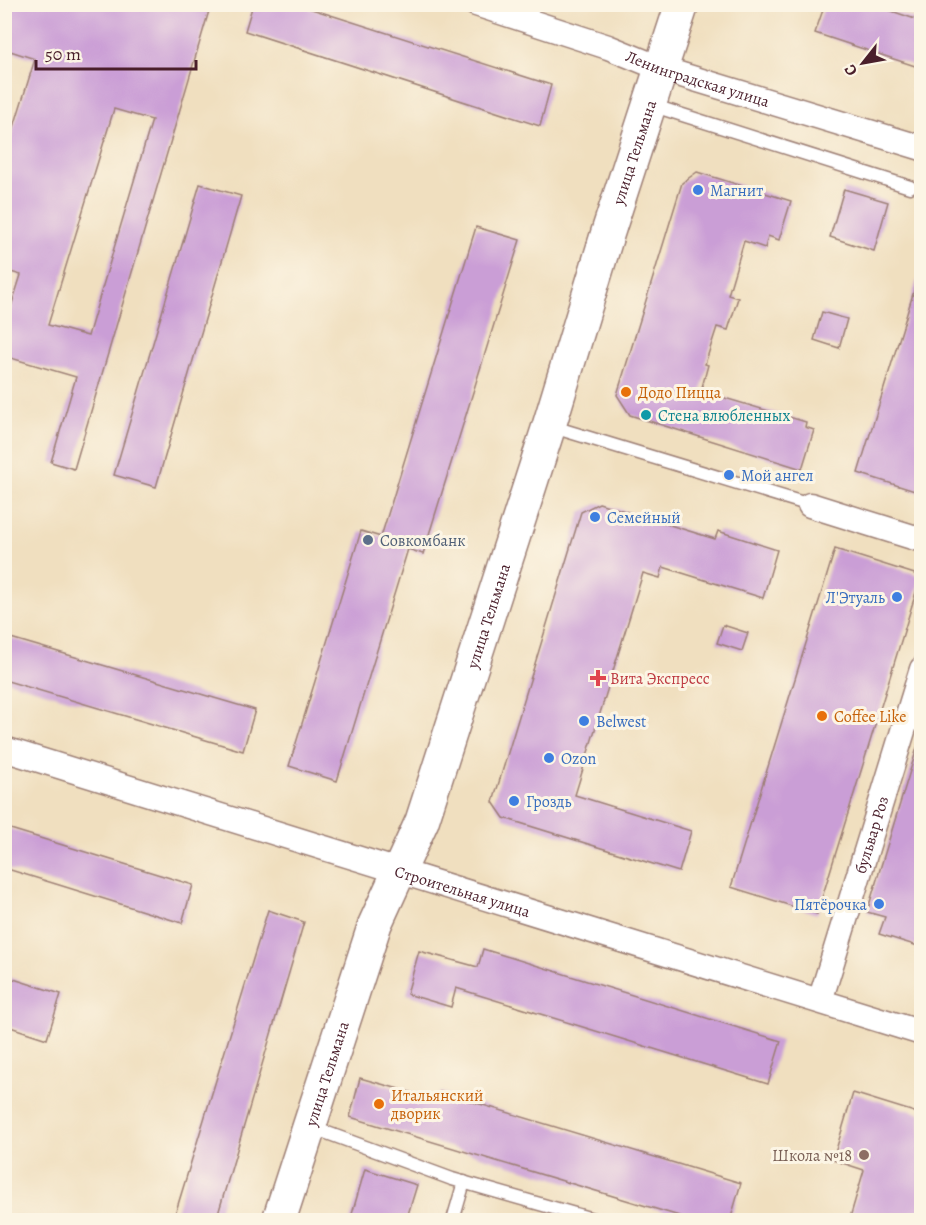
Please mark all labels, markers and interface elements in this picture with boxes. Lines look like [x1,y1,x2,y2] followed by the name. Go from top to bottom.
[36,33,196,71] scale bar
[833,33,893,93] north arrow
[45,42,81,66] text: 50 m
[622,45,772,113] street label: Ленинградская улица
[839,60,863,80] text: С
[607,97,662,209] street label: улица Тельмана
[710,180,763,202] place label: Магнит
[691,183,705,197] marker: Магнит
[638,382,722,404] place label: Додо Пицца
[619,385,633,399] marker: Додо Пицца
[658,405,790,427] place label: Стена влюбленных
[639,408,653,422] marker: Стена влюбленных
[741,465,814,487] place label: Мой ангел
[722,468,736,482] marker: Мой ангел
[607,507,681,529] place label: Семейный
[588,510,602,524] marker: Семейный
[380,530,466,552] place label: Совкомбанк
[361,533,375,547] marker: Совкомбанк
[461,560,516,672] street label: улица Тельмана
[825,587,885,609] place label: Л'Этуаль
[890,590,904,604] marker: Л'Этуаль
[610,668,710,690] place label: Вита Экспресс
[591,671,605,685] marker: Вита Экспресс
[834,706,906,728] place label: Coffee Like
[815,709,829,723] marker: Coffee Like
[596,711,646,733] place label: Belwest
[577,714,591,728] marker: Belwest
[561,748,596,770] place label: Ozon
[542,751,556,765] marker: Ozon
[526,791,571,813] place label: Гроздь
[850,793,894,876] street label: бульвар Роз
[507,794,521,808] marker: Гроздь
[392,860,533,923] street label: Строительная улица
[794,894,868,916] place label: Пятёрочка
[872,897,886,911] marker: Пятёрочка
[300,1018,355,1130] street label: улица Тельмана
[390,1085,484,1125] place label: Итальянский дворик
[372,1097,386,1111] marker: Итальянский дворик
[772,1145,852,1167] place label: Школа №18
[857,1148,871,1162] marker: Школа №18

